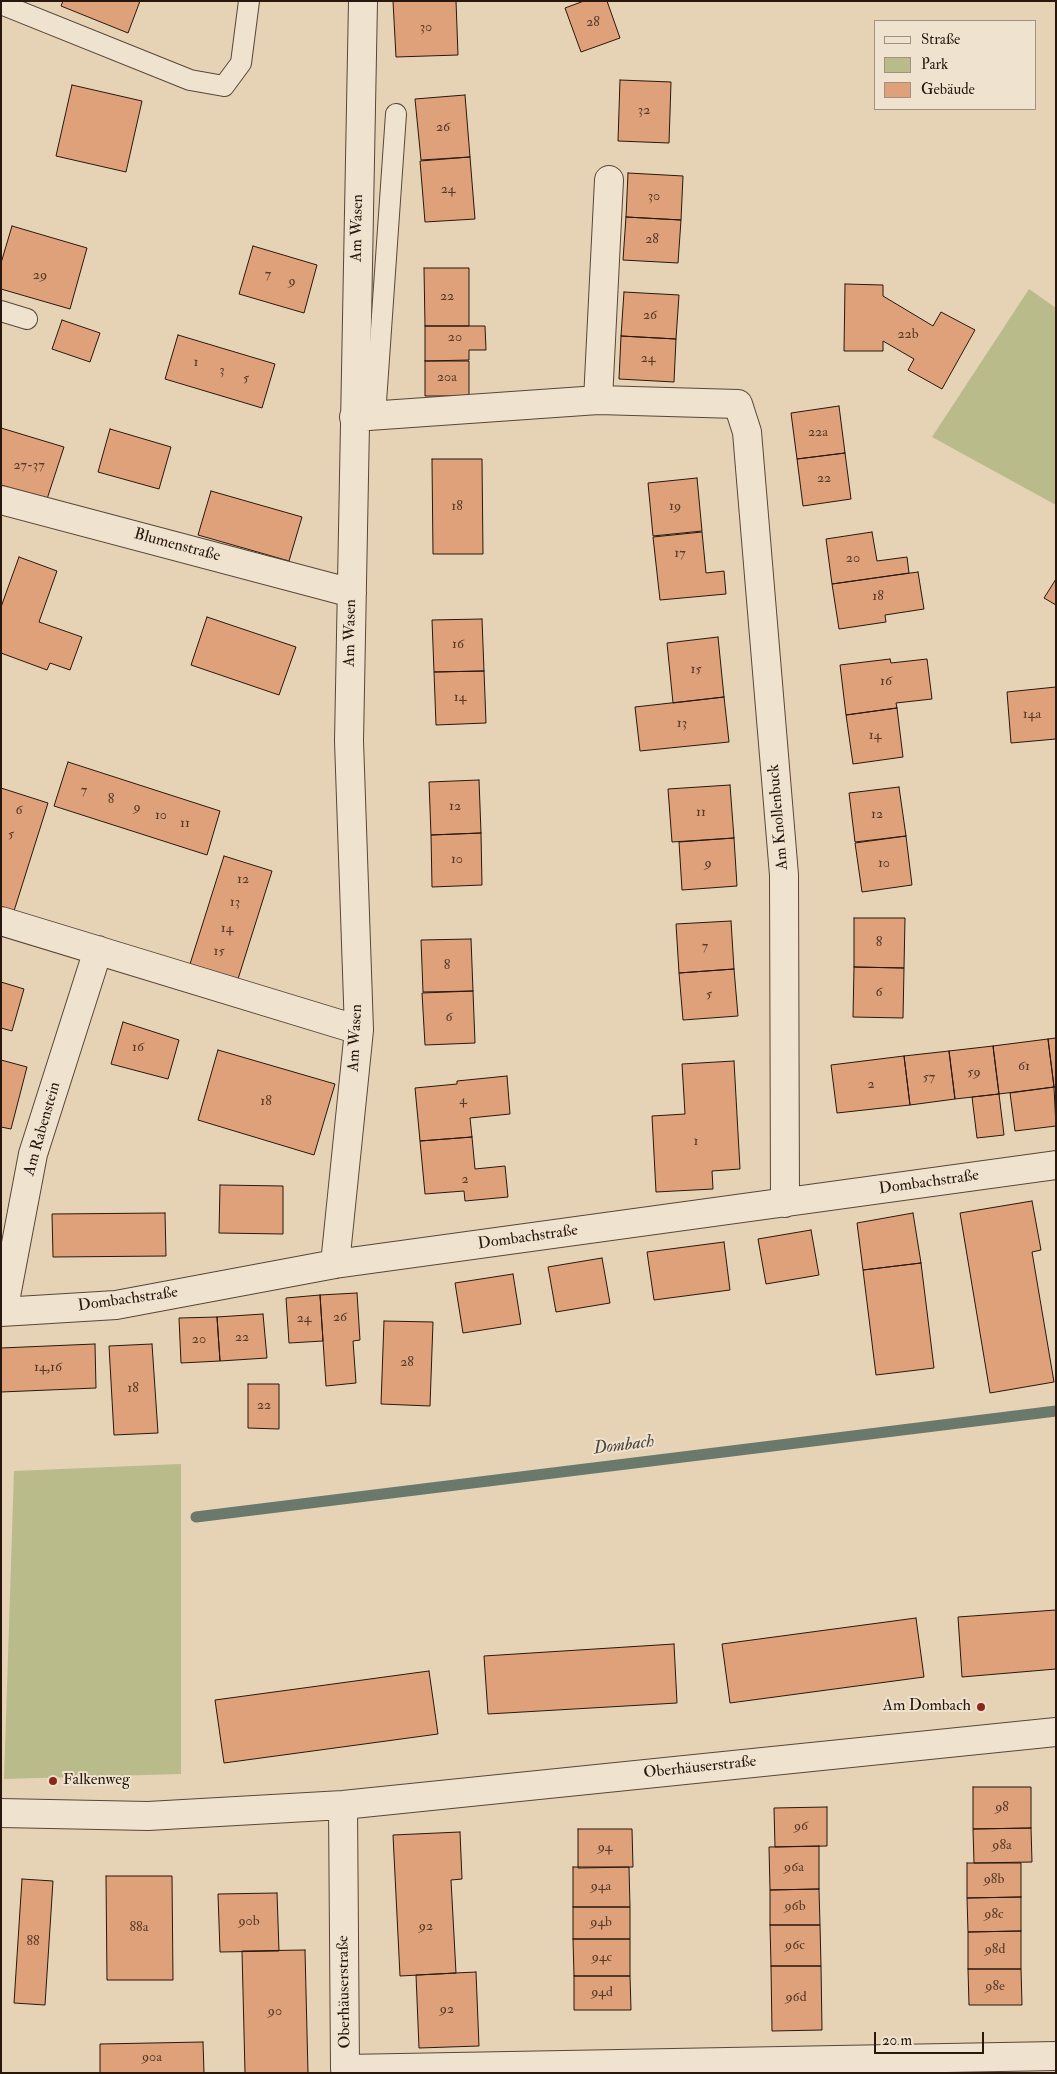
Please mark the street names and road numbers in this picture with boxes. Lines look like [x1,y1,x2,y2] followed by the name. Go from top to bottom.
[348,194,368,262] street label: Am Wasen
[132,525,222,567] street label: Blumenstraße
[341,599,361,667] street label: Am Wasen
[765,763,793,871] street label: Am Knollenbuck
[345,1004,367,1072] street label: Am Wasen
[20,1080,66,1178] street label: Am Rabenstein
[878,1166,980,1200] street label: Dombachstraße
[477,1221,579,1255] street label: Dombachstraße
[77,1283,179,1317] street label: Dombachstraße
[643,1753,757,1783] street label: Oberhäuserstraße
[334,1935,356,2049] street label: Oberhäuserstraße

